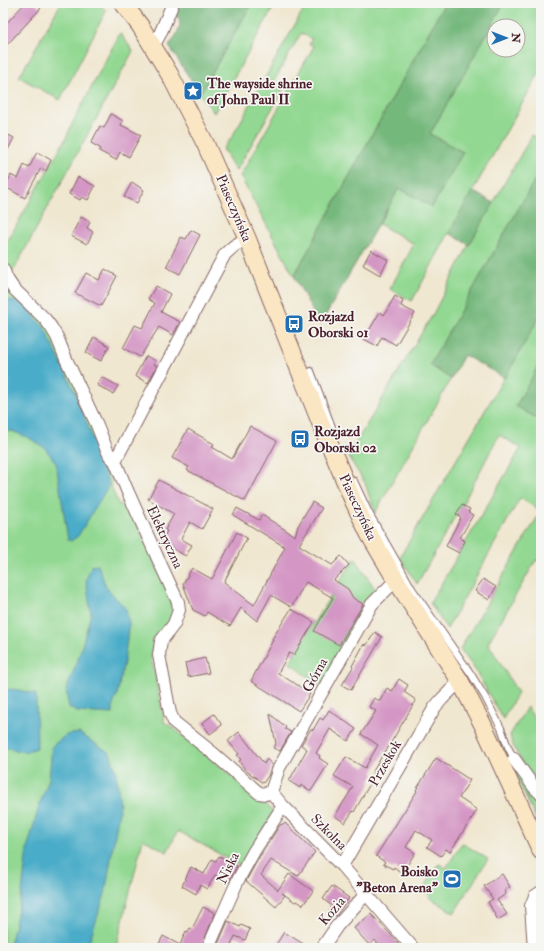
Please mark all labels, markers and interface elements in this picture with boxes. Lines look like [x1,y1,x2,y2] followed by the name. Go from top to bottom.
[486,18,526,58] north arrow
[509,32,522,44] text: N
[206,75,312,109] place label: The wayside shrine of John Paul II
[182,80,204,102] place icon: The wayside shrine of John Paul II
[211,172,256,245] street label: Piaseczyńska
[308,308,368,341] place label: Rozjazd Oborski 01
[283,313,305,335] bus stop icon: Rozjazd Oborski 01
[314,423,377,456] place label: Rozjazd Oborski 02
[289,428,311,450] bus stop icon: Rozjazd Oborski 02
[334,471,381,543] street label: Piaseczyńska
[142,503,187,572] street label: Elektryczna
[299,655,331,695] street label: Górna
[365,737,405,789] street label: Przeskok
[307,810,351,854] street label: Szkolna
[213,849,243,887] street label: Niska
[356,863,439,896] place label: Boisko "Beton Arena"
[441,868,463,890] sports icon: Boisko "Beton Arena"
[315,893,349,929] street label: Kozia

